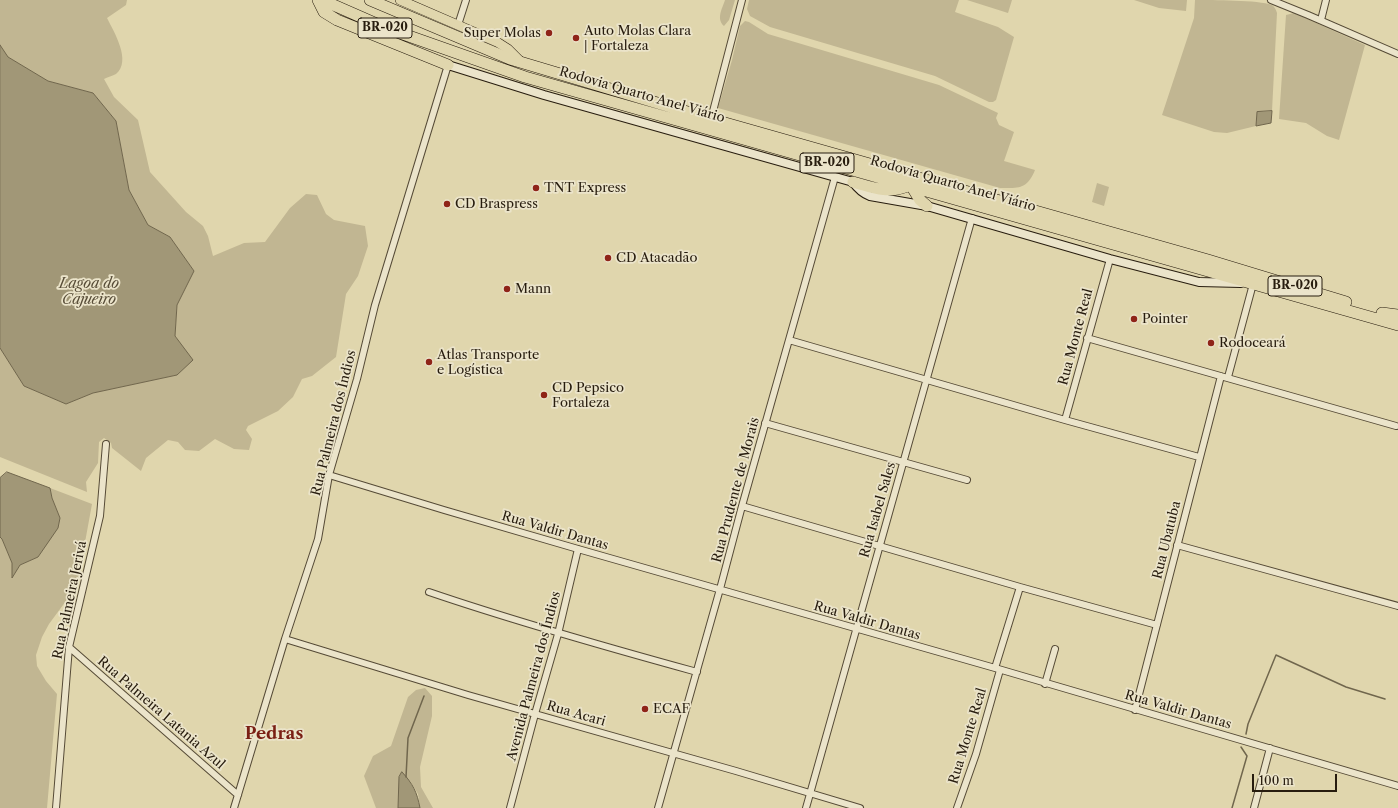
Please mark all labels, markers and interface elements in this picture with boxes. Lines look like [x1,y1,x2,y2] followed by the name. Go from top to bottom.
[358,18,412,38] road number: BR-020
[584,23,691,54] place label: Auto Molas Clara | Fortaleza
[464,25,541,41] place label: Super Molas
[544,28,554,38] marker: Super Molas
[571,33,581,43] marker: Auto Molas Clara | Fortaleza
[557,64,727,126] street label: Rodovia Quarto Anel Viário
[800,153,854,173] road number: BR-020
[868,153,1038,215] street label: Rodovia Quarto Anel Viário
[544,180,626,196] place label: TNT Express
[531,183,541,193] marker: TNT Express
[455,196,538,212] place label: CD Braspress
[442,199,452,209] marker: CD Braspress
[616,250,697,266] place label: CD Atacadão
[603,253,613,263] marker: CD Atacadão
[59,276,119,308] water label: Lagoa do Cajueiro
[1268,276,1322,296] road number: BR-020
[515,281,551,297] place label: Mann
[502,284,512,294] marker: Mann
[1056,287,1096,387] street label: Rua Monte Real
[1142,311,1188,327] place label: Pointer
[1129,314,1139,324] marker: Pointer
[1219,335,1285,351] place label: Rodoceará
[1206,338,1216,348] marker: Rodoceará
[437,347,539,378] place label: Atlas Transporte e Logística
[308,349,360,497] street label: Rua Palmeira dos Índios
[424,357,434,367] marker: Atlas Transporte e Logística
[552,380,624,411] place label: CD Pepsico Fortaleza
[539,390,549,400] marker: CD Pepsico Fortaleza
[709,416,763,564] street label: Rua Prudente de Morais
[857,460,899,560] street label: Rua Isabel Sales
[1150,499,1184,581] street label: Rua Ubatuba
[500,508,610,554] street label: Rua Valdir Dantas
[50,539,90,661] street label: Rua Palmeira Jerivá
[504,590,564,762] street label: Avenida Palmeira dos Índios
[812,598,922,644] street label: Rua Valdir Dantas
[94,653,228,773] street label: Rua Palmeira Latania Azul
[946,686,990,786] street label: Rua Monte Real
[1123,687,1233,733] street label: Rua Valdir Dantas
[545,698,607,730] street label: Rua Acari
[653,701,690,717] place label: ECAF
[640,704,650,714] marker: ECAF
[245,724,303,744] district label: Pedras
[1254,766,1339,792] scale bar
[1259,773,1294,788] text: 100 m

